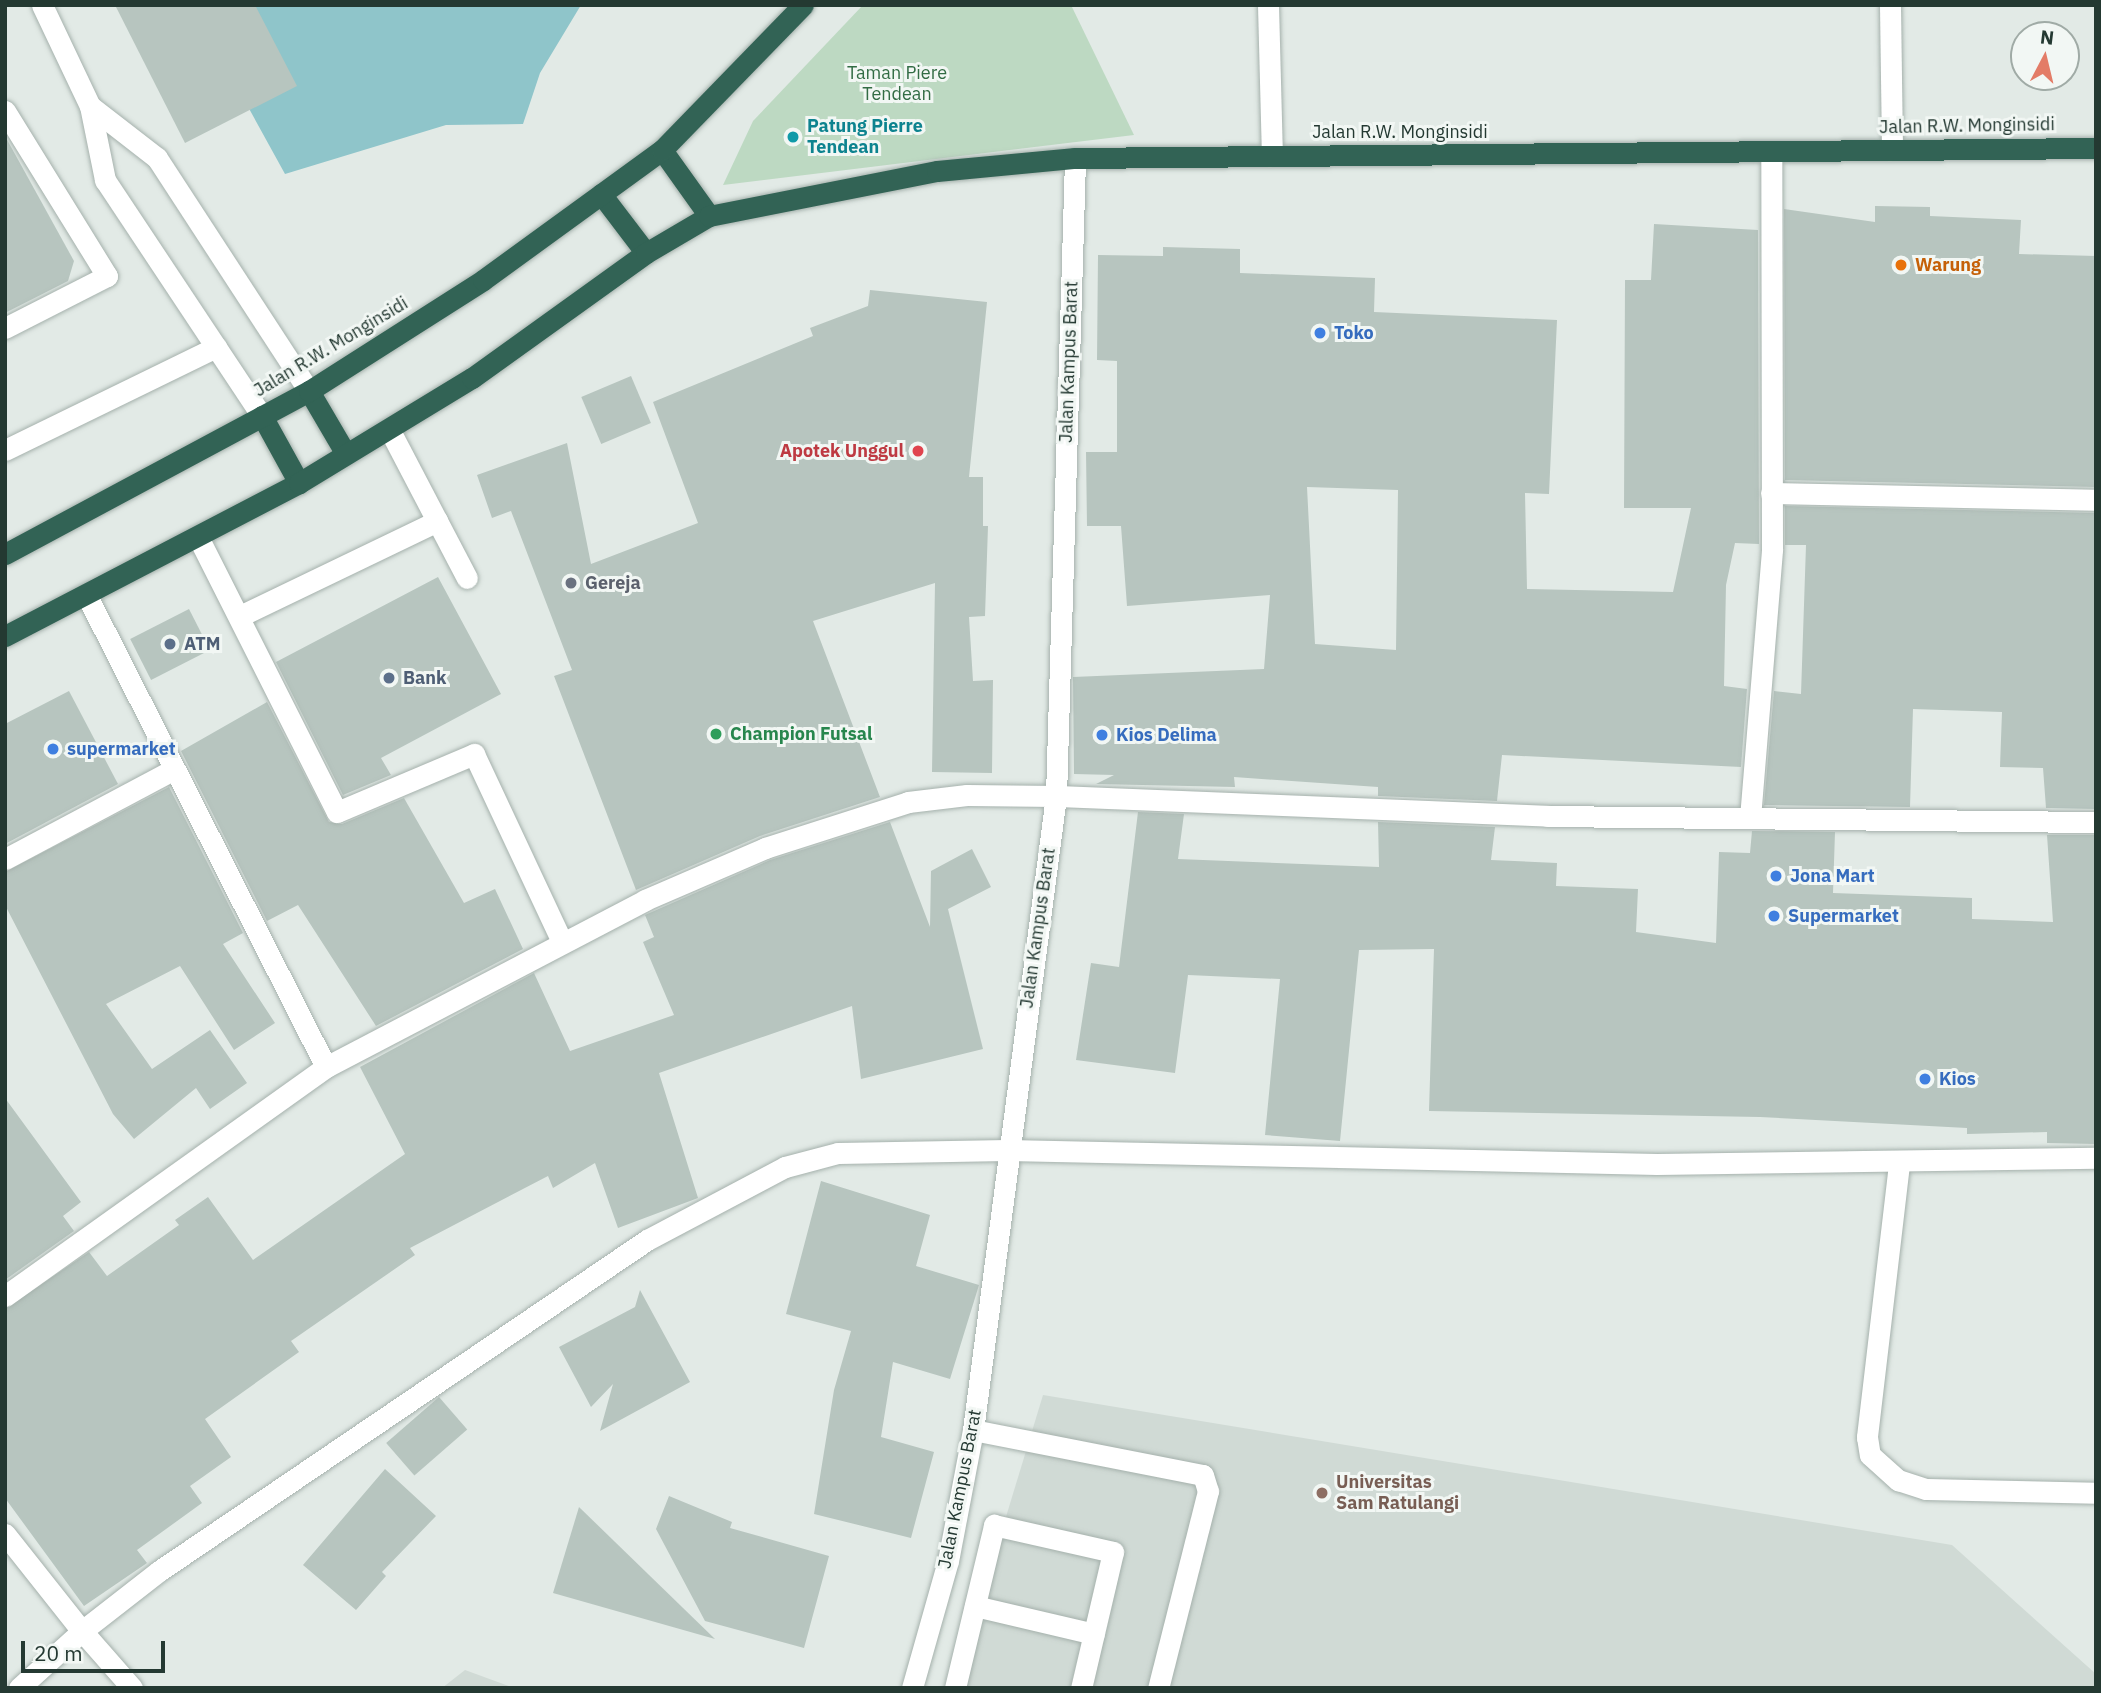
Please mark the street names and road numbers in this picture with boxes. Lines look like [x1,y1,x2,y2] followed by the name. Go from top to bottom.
[1879,114,2055,138] street label: Jalan R.W. Monginsidi
[1312,121,1488,143] street label: Jalan R.W. Monginsidi
[1055,281,1083,443] street label: Jalan Kampus Barat
[250,293,412,401] street label: Jalan R.W. Monginsidi
[1016,846,1060,1010] street label: Jalan Kampus Barat
[934,1408,986,1570] street label: Jalan Kampus Barat

